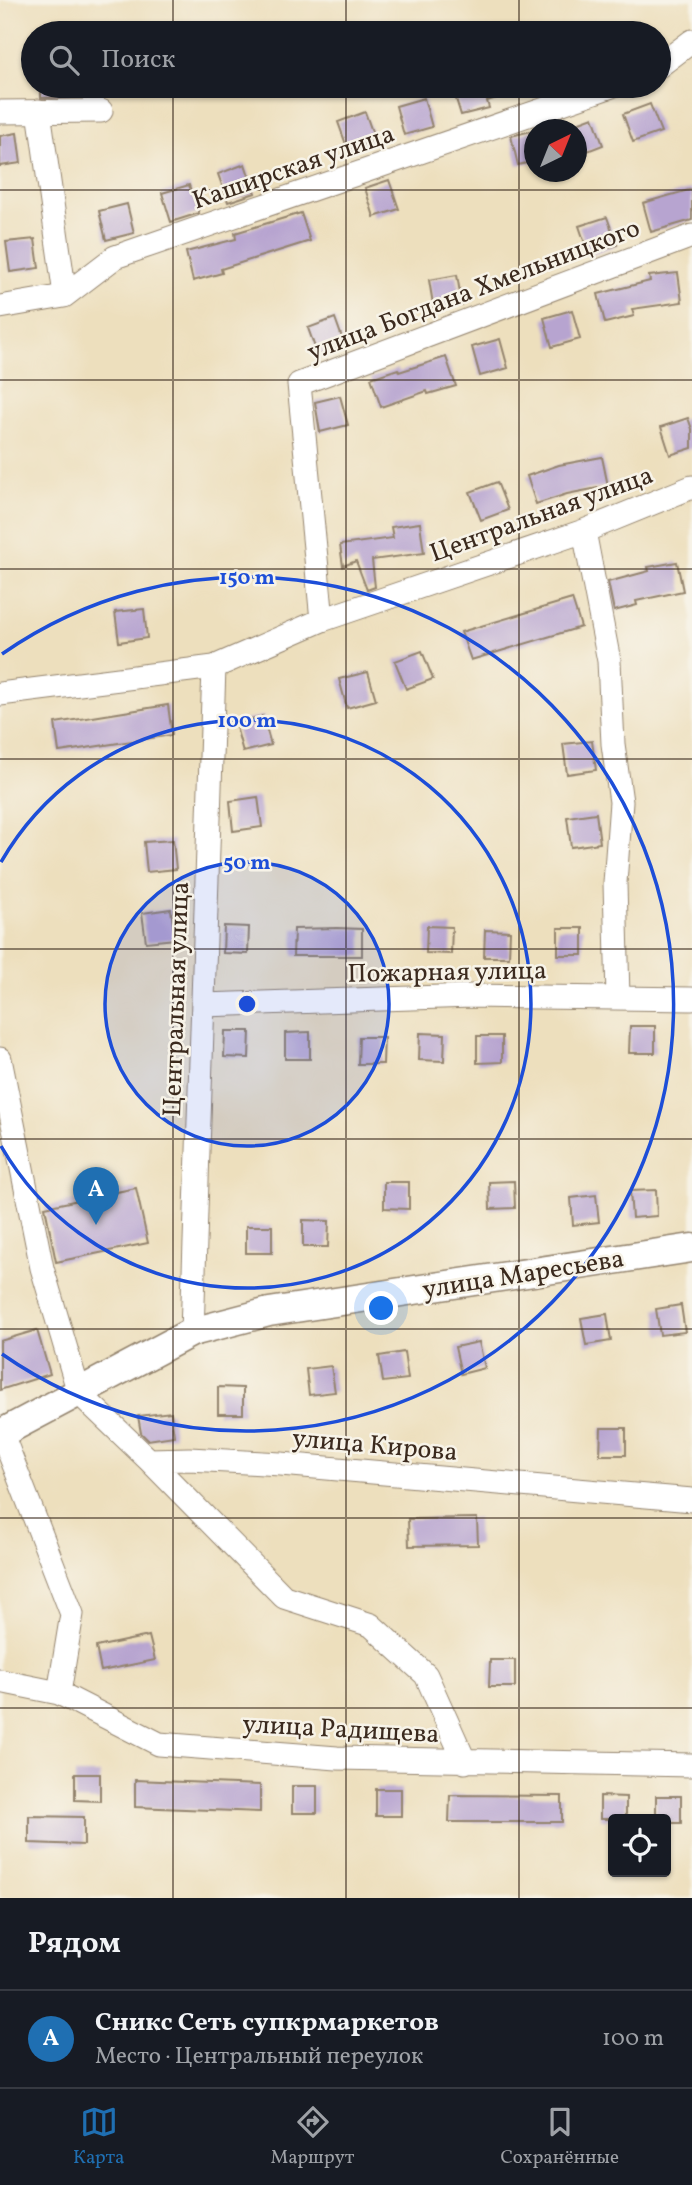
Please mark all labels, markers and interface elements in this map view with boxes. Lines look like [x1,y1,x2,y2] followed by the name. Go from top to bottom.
[21,21,671,98] search box
[45,41,83,79] icon: search
[101,42,175,78] text: Поиск
[188,116,400,219] street label: Каширская улица
[524,119,587,182] north arrow
[302,211,645,371] street label: улица Богдана Хмельницкого
[425,458,658,572] street label: Центральная улица
[219,564,275,593] text: 150 m
[217,707,277,736] text: 100 m
[223,849,271,878] text: 50 m
[155,881,199,1117] street label: Центральная улица
[347,953,547,993] street label: Пожарная улица
[235,992,259,1016] centre of rings
[73,1167,119,1225] pin: A
[420,1241,627,1309] street label: улица Маресьева
[364,1291,398,1325] your location
[291,1421,459,1471] street label: улица Кирова
[241,1707,440,1753] street label: улица Радищева
[608,1814,671,1877] map controls
[608,1814,671,1877] button: locate
[28,1923,121,1965] text: Рядом
[95,2005,439,2041] text: Сникс Сеть супкрмаркетов
[43,2023,59,2055] text: A
[602,2023,664,2055] text: 100 m
[95,2041,423,2073] text: Место · Центральный переулок
[73,2103,125,2171] tab: Карта
[271,2103,354,2171] tab: Маршрут
[500,2103,619,2171] tab: Сохранённые

